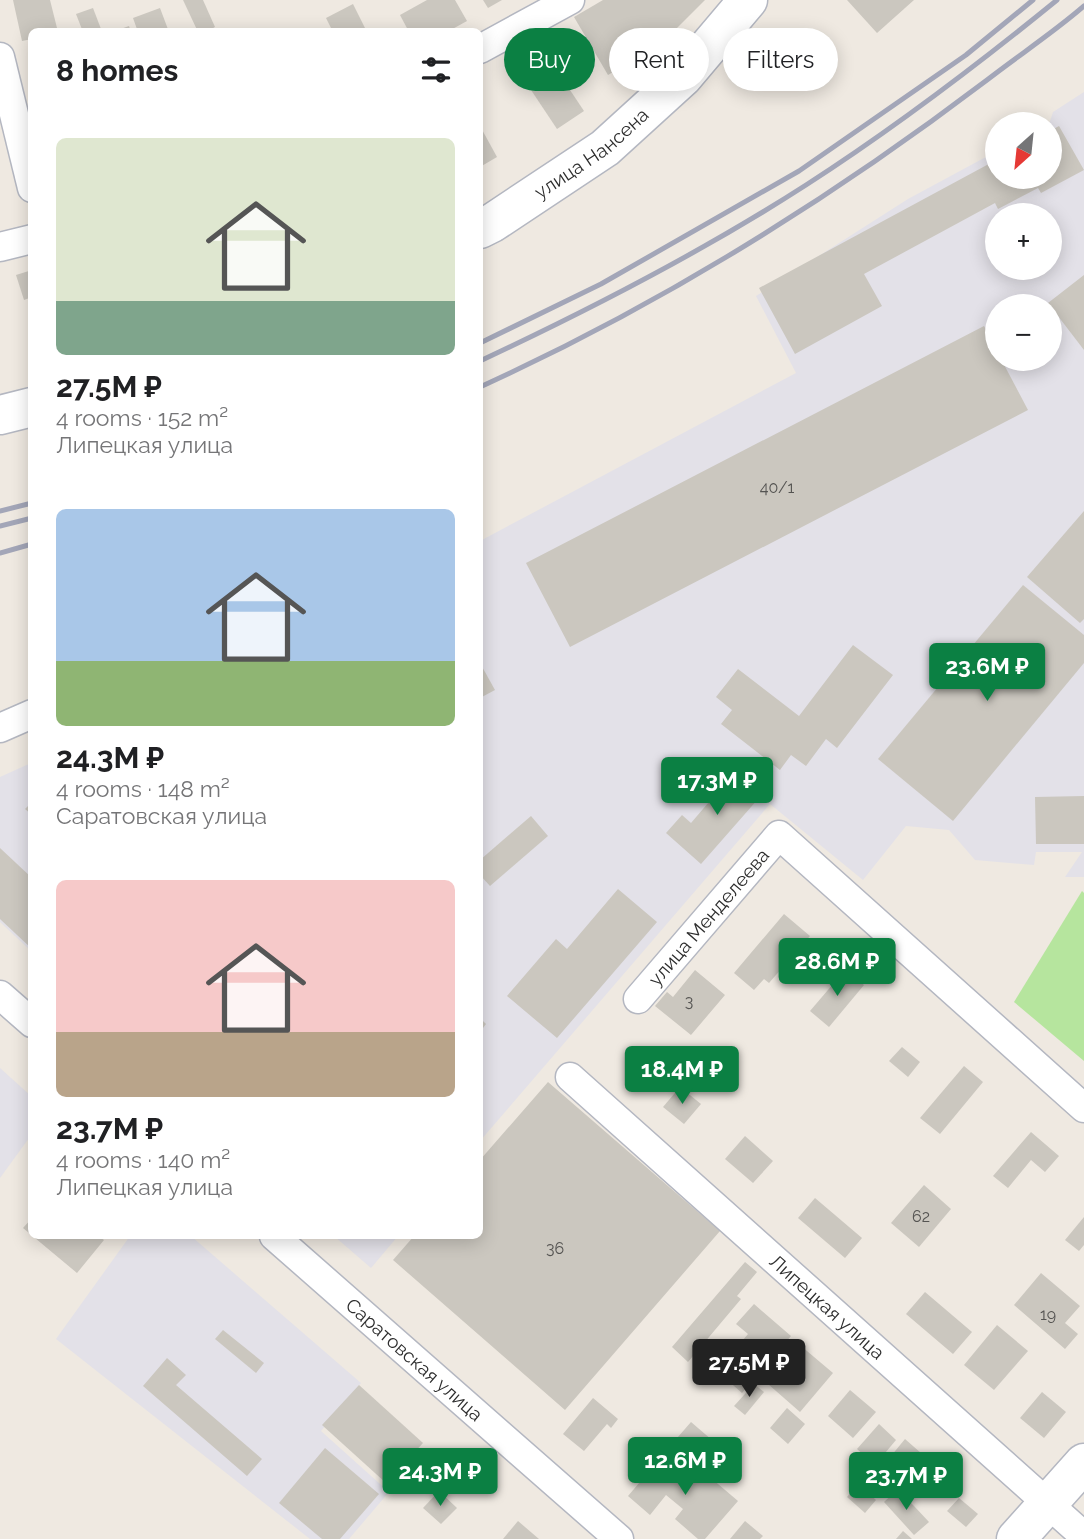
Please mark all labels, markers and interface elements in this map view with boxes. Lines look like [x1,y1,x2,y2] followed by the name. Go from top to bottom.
[504,28,595,91] chip: Buy
[609,28,709,91] chip: Rent
[723,28,838,91] chip: Filters
[417,51,455,89] icon: filters
[56,53,178,88] text: 8 homes
[530,103,653,203] street label: улица Нансена
[985,112,1062,189] north arrow
[985,112,1062,371] map controls
[193,183,319,309] icon: home
[985,203,1062,280] button: +
[985,294,1062,371] button: −
[56,369,162,404] text: 27.5M ₽
[56,404,228,431] text: 4 rooms · 152 m²
[56,431,233,458] text: Липецкая улица
[760,478,794,497] house number: 40/1
[193,554,319,680] icon: home
[922,644,1052,703] pin: 23.6M ₽
[945,652,1029,679] text: 23.6M ₽
[56,740,164,775] text: 24.3M ₽
[652,758,782,817] pin: 17.3M ₽
[677,766,757,793] text: 17.3M ₽
[56,775,230,802] text: 4 rooms · 148 m²
[56,802,267,829] text: Саратовская улица
[644,844,773,990] street label: улица Менделеева
[193,925,319,1051] icon: home
[772,939,902,998] pin: 28.6M ₽
[795,947,879,974] text: 28.6M ₽
[685,992,693,1011] house number: 3
[617,1046,747,1106] pin: 18.4M ₽
[641,1055,723,1082] text: 18.4M ₽
[56,1111,163,1146] text: 23.7M ₽
[56,1146,230,1173] text: 4 rooms · 140 m²
[56,1173,233,1200] text: Липецкая улица
[912,1207,930,1226] house number: 62
[546,1239,564,1258] house number: 36
[765,1250,889,1364] street label: Липецкая улица
[342,1294,487,1425] street label: Саратовская улица
[1040,1305,1056,1324] house number: 19
[684,1340,814,1399] pin: 27.5M ₽
[708,1348,790,1375] text: 27.5M ₽
[620,1438,750,1497] pin: 12.6M ₽
[644,1446,726,1473] text: 12.6M ₽
[375,1448,505,1508] pin: 24.3M ₽
[841,1452,971,1512] pin: 23.7M ₽
[399,1457,481,1484] text: 24.3M ₽
[865,1461,947,1488] text: 23.7M ₽

